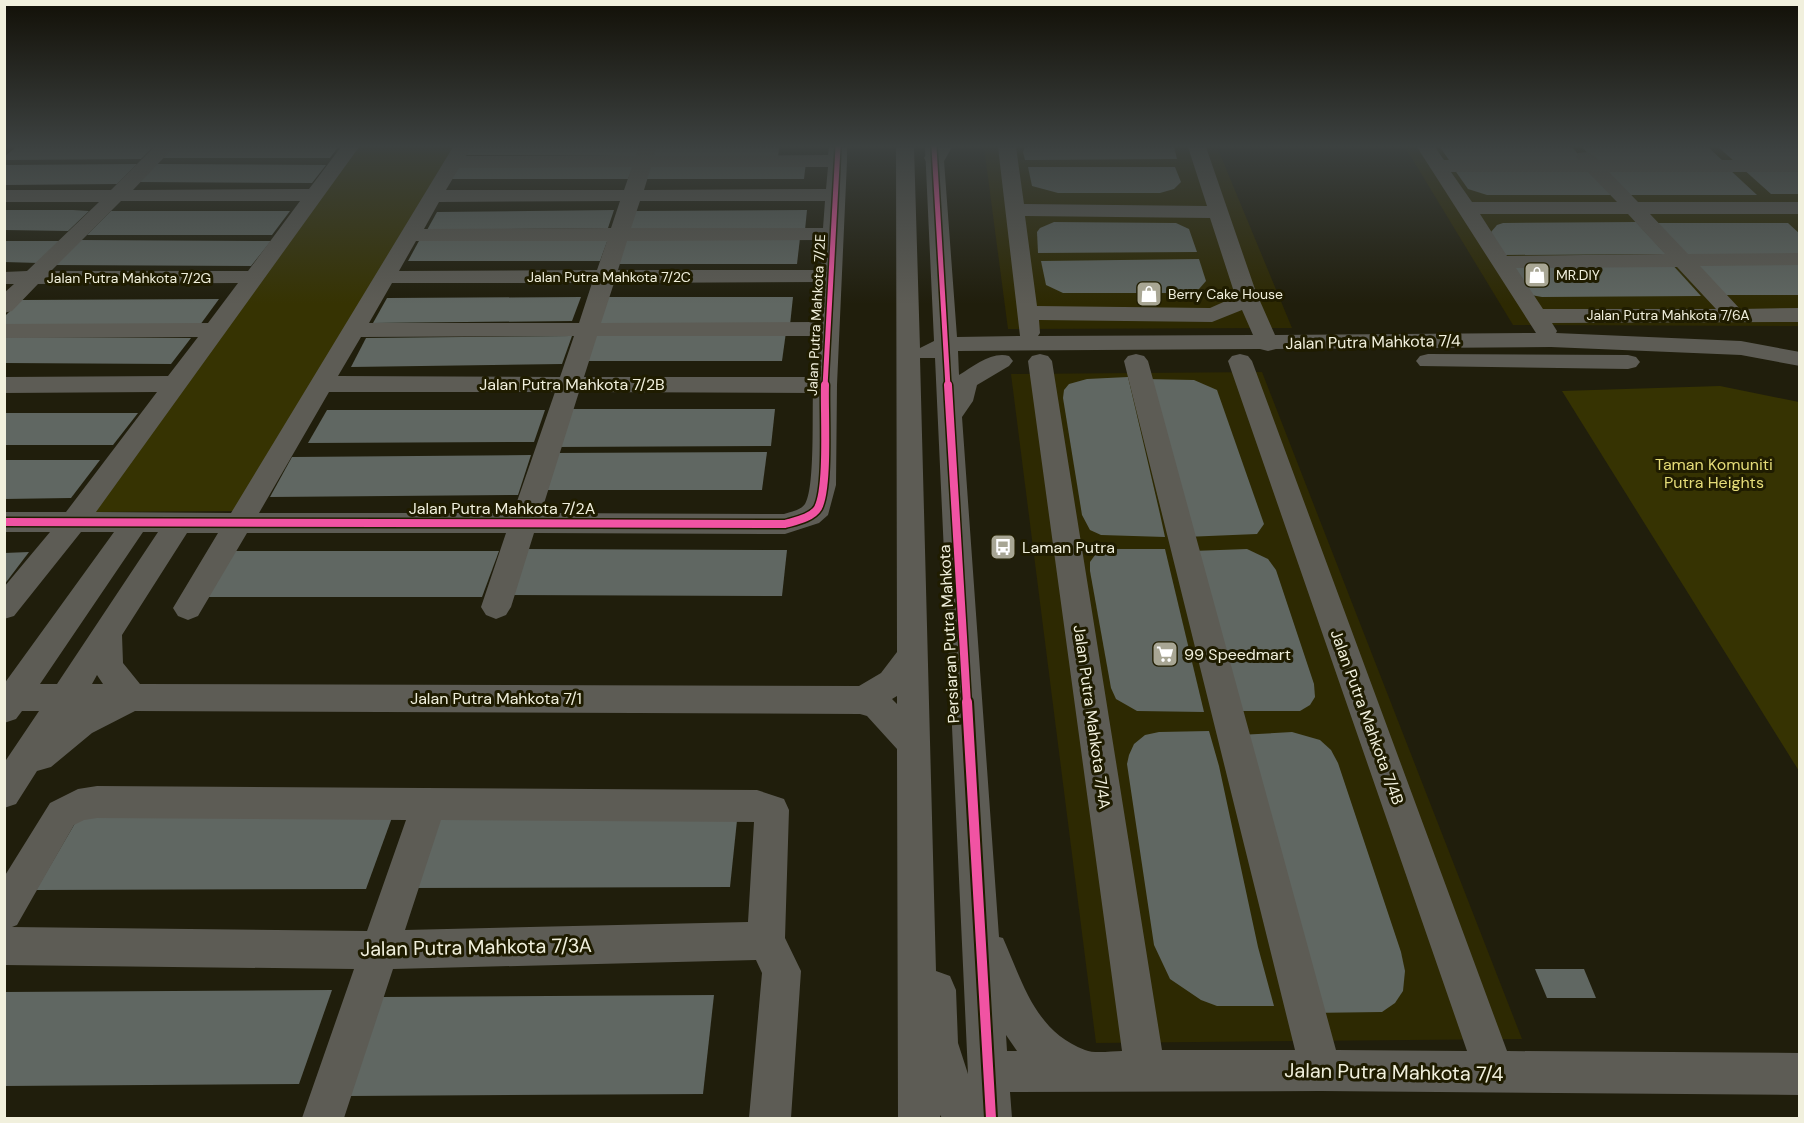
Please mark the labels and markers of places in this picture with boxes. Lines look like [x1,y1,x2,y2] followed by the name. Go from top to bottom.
[1522,260,1552,290] shop icon: MR.DIY
[1556,266,1600,284] place label: MR.DIY
[1134,279,1164,309] shop icon: Berry Cake House
[1168,285,1283,303] place label: Berry Cake House
[988,532,1018,562] bus stop icon: Laman Putra
[1022,537,1115,558] place label: Laman Putra
[1150,639,1180,669] supermarket icon: 99 Speedmart
[1184,644,1291,665] place label: 99 Speedmart

